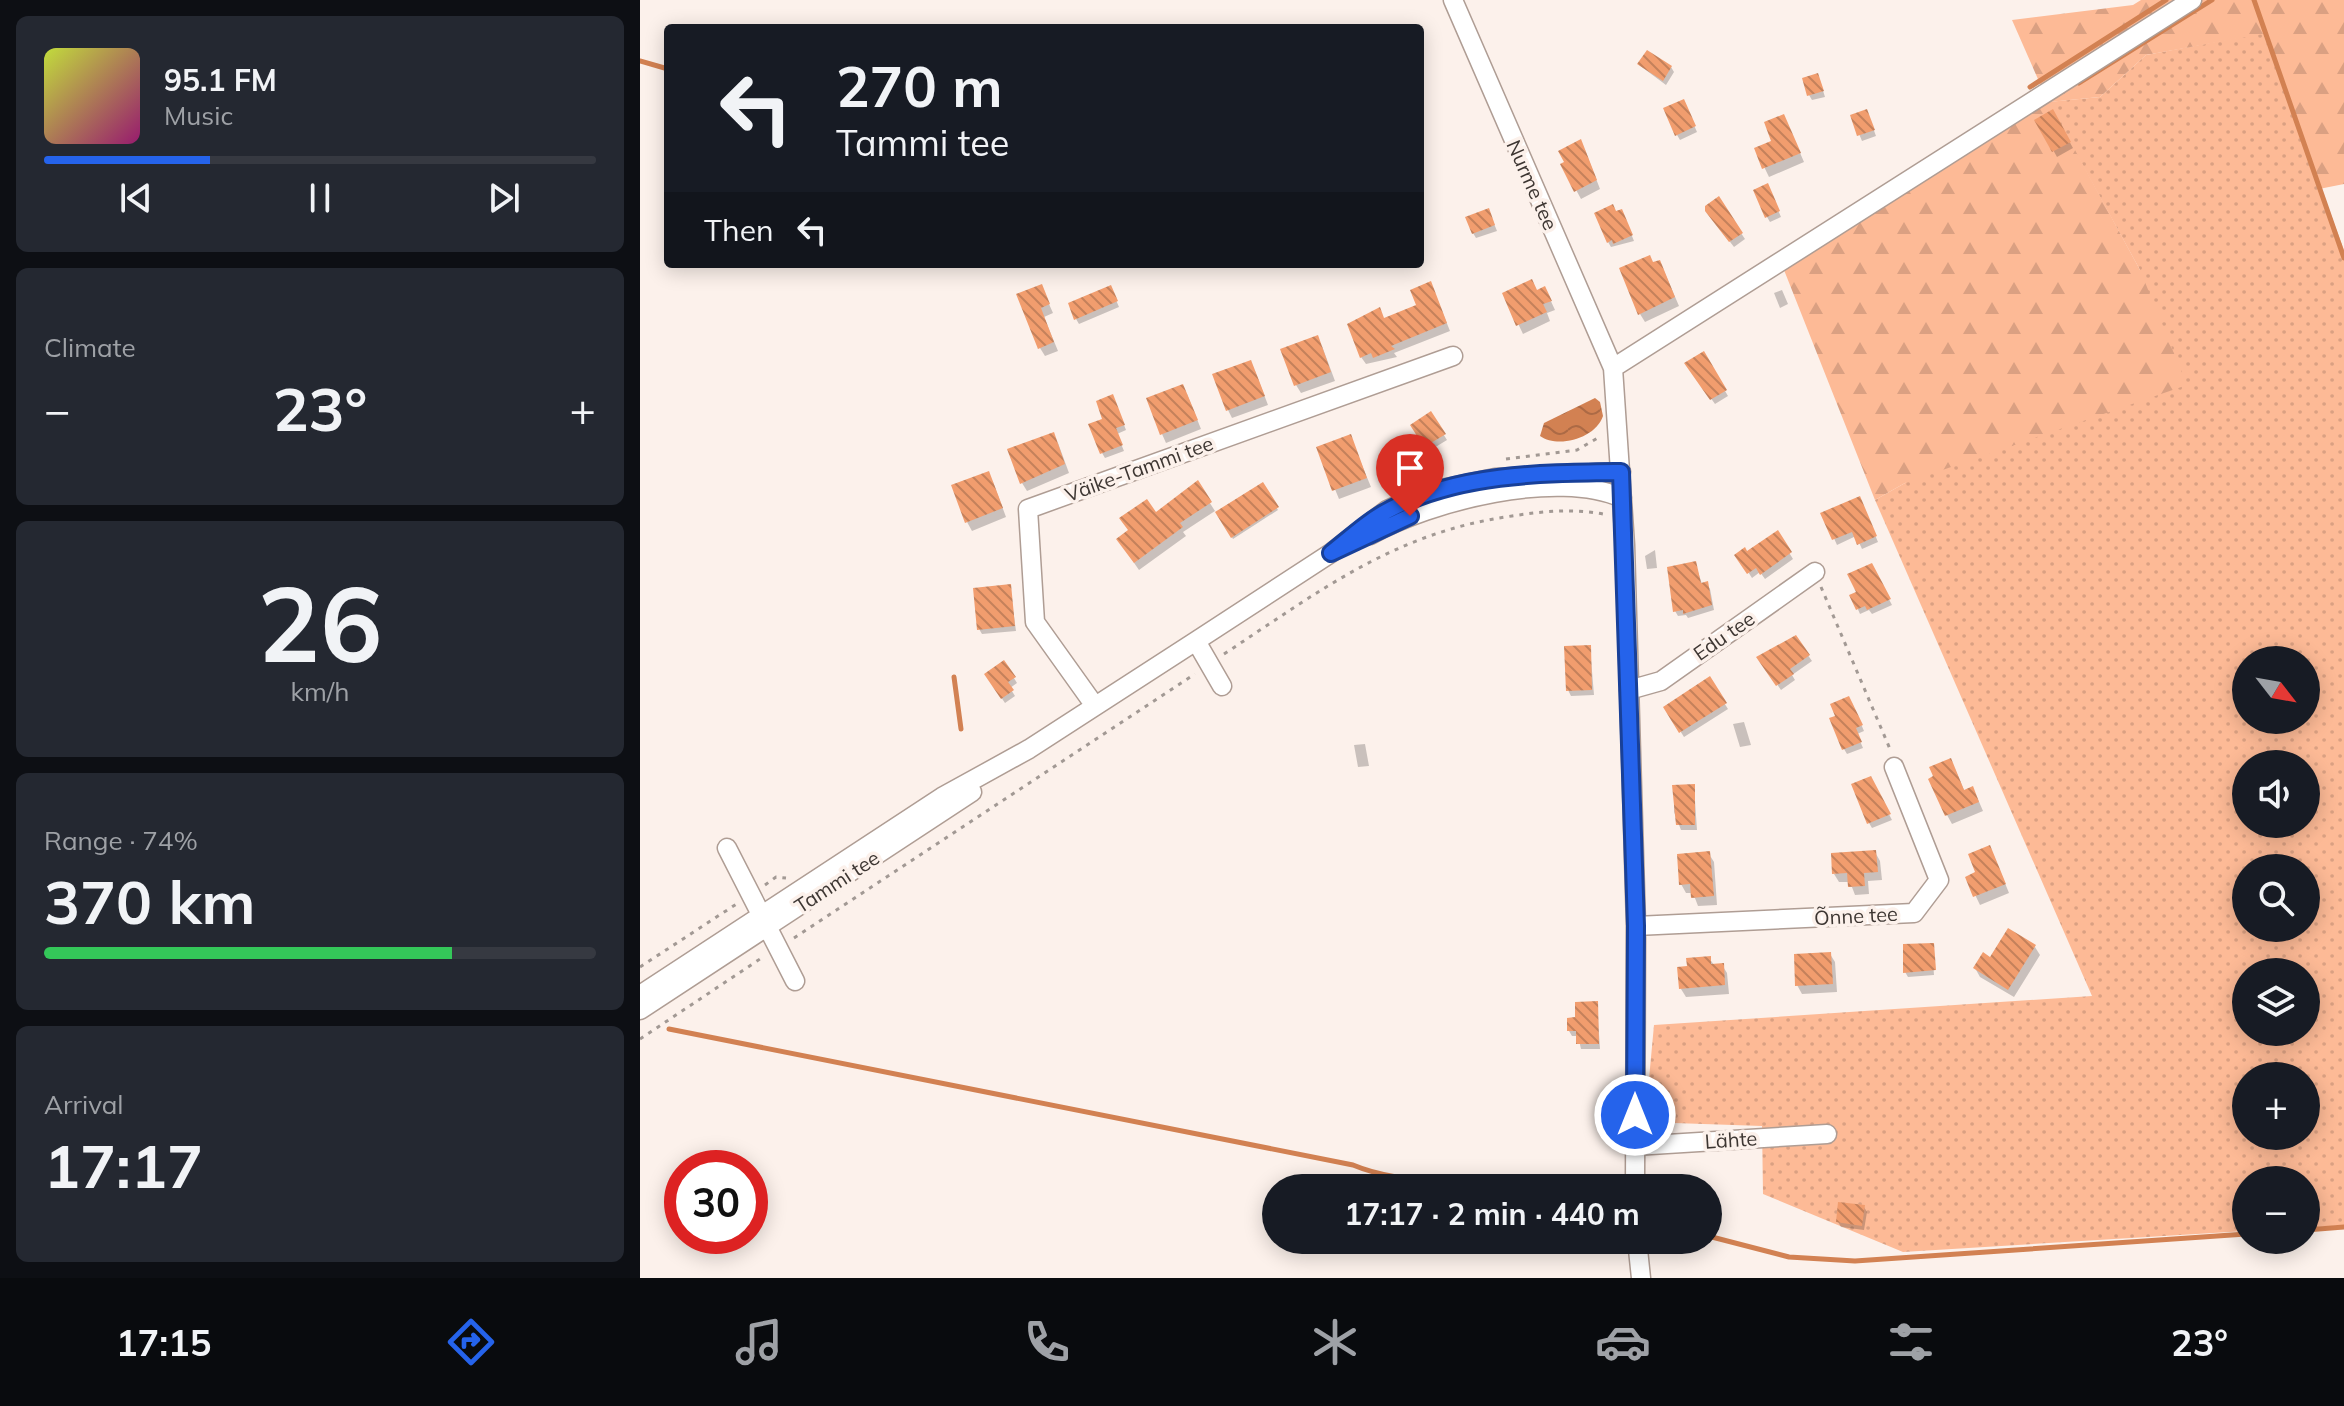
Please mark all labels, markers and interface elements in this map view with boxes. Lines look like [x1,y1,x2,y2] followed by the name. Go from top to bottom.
[836,51,1003,121] text: 270 m
[704,56,808,160] icon: left
[164,61,277,99] text: 95.1 FM
[164,99,233,132] text: Music
[836,120,1009,165] text: Tammi tee
[1502,136,1563,234] street label: Nurme tee
[114,176,158,220] icon: previous
[298,176,342,220] icon: pause
[482,176,526,220] icon: next
[790,208,834,252] icon: left
[704,211,774,249] text: Then
[44,331,136,364] text: Climate
[273,371,367,446] text: 23°
[44,382,70,437] text: −
[570,382,596,437] text: +
[1061,430,1216,507] street label: Väike-Tammi tee
[1376,434,1444,516] pin
[1388,446,1432,490] icon: arrive
[258,557,382,688] text: 26
[1688,606,1759,666] street label: Edu tee
[2232,646,2320,734] north arrow
[2232,646,2320,1254] map controls
[291,675,349,708] text: km/h
[2232,750,2320,838] button: sound
[44,824,198,857] text: Range · 74%
[790,845,884,918] street label: Tammi tee
[2232,854,2320,942] button: search
[44,864,256,939] text: 370 km
[1814,901,1898,930] street label: Õnne tee
[2232,958,2320,1046] button: layers
[2232,1062,2320,1150] button: +
[1593,1073,1677,1157] position arrow
[44,1088,124,1121] text: Arrival
[1704,1125,1758,1154] street label: Lähte
[44,1128,203,1203] text: 17:17
[664,1150,768,1254] speed limit sign: 30
[2232,1166,2320,1254] button: −
[1344,1195,1640,1233] text: 17:17 · 2 min · 440 m
[443,1314,499,1370] icon: directions
[731,1314,787,1370] icon: music
[1019,1314,1075,1370] icon: phone
[1307,1314,1363,1370] icon: climate
[1595,1314,1651,1370] icon: car
[1883,1314,1939,1370] icon: filters
[116,1320,211,1365] text: 17:15
[2171,1320,2228,1365] text: 23°

